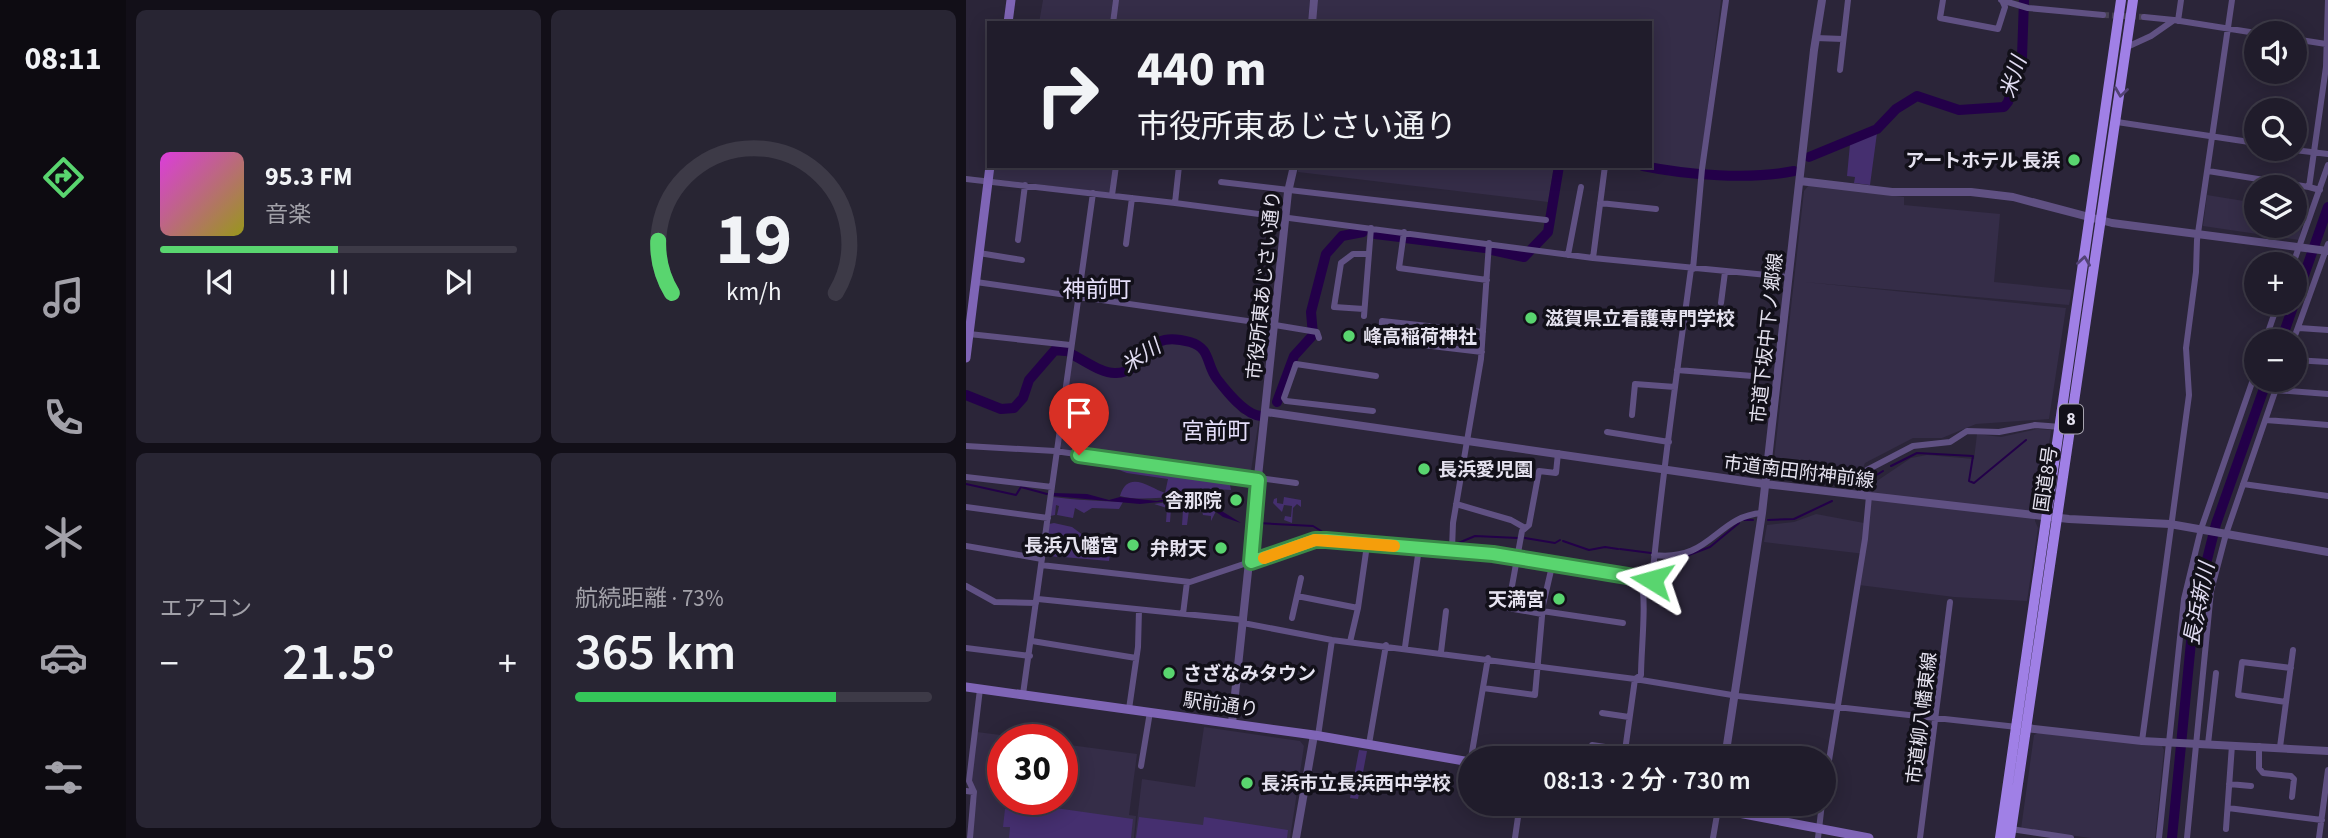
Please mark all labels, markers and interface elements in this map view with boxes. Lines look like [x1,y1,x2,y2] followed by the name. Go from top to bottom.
[2244,21,2307,392] map controls
[2244,21,2307,84] button: sound
[1137,35,1266,105] text: 440 m
[24,36,102,82] text: 08:11
[1022,49,1113,140] icon: right
[1992,50,2034,102] water label: 米川
[2113,86,2128,98] one-way arrow
[2244,98,2307,161] button: search
[1137,104,1457,150] text: 市役所東あじさい通り
[1905,148,2060,175] place label: アートホテル 長浜
[2066,152,2082,168] marker: アートホテル 長浜
[39,153,88,202] icon: directions
[265,158,353,195] text: 95.3 FM
[2244,175,2307,238] button: layers
[715,188,792,292] text: 19
[1241,189,1288,381] street label: 市役所東あじさい通り
[265,198,311,231] text: 音楽
[1745,252,1790,425] street label: 市道下坂中下ノ郷線
[2244,252,2307,315] button: +
[2076,255,2091,267] one-way arrow
[201,263,239,301] icon: previous
[320,263,358,301] icon: pause
[439,263,477,301] icon: next
[39,273,88,322] icon: music
[1063,273,1132,306] district label: 神前町
[726,274,781,310] text: km/h
[1545,306,1735,333] place label: 滋賀県立看護専門学校
[1523,310,1539,326] marker: 滋賀県立看護専門学校
[1363,324,1477,351] place label: 峰高稲荷神社
[1341,328,1357,344] marker: 峰高稲荷神社
[2244,329,2307,392] button: −
[1115,331,1168,380] water label: 米川
[1049,383,1109,455] pin
[39,393,88,442] icon: phone
[1060,394,1098,432] icon: arrive
[2059,404,2083,433] road number: 8
[1182,415,1251,448] district label: 宮前町
[2028,444,2064,514] street label: 国道8号
[1722,450,1876,495] street label: 市道南田附神前線
[1438,457,1533,484] place label: 長浜愛児園
[1416,461,1432,477] marker: 長浜愛児園
[1165,488,1222,515] place label: 舎那院
[1228,492,1244,508] marker: 舎那院
[39,513,88,562] icon: climate
[1024,533,1119,560] place label: 長浜八幡宮
[1150,536,1207,563] place label: 弁財天
[1125,537,1141,553] marker: 長浜八幡宮
[1213,540,1229,556] marker: 弁財天
[1615,543,1689,617] position arrow
[2176,558,2222,648] water label: 長浜新川
[575,582,724,615] text: 航続距離 · 73%
[1488,587,1545,614] place label: 天満宮
[1551,591,1567,607] marker: 天満宮
[160,592,252,625] text: エアコン
[575,616,736,690] text: 365 km
[282,626,395,700] text: 21.5°
[39,633,88,682] icon: car
[160,637,179,691] text: −
[498,637,517,691] text: +
[1901,651,1944,786] street label: 市道柳八幡東線
[1183,661,1316,688] place label: さざなみタウン
[1161,665,1177,681] marker: さざなみタウン
[1181,687,1260,724] street label: 駅前通り
[987,724,1078,815] speed limit sign: 30
[39,753,88,802] icon: filters
[1543,762,1751,799] text: 08:13 · 2 分 · 730 m
[1261,771,1451,798] place label: 長浜市立長浜西中学校
[1239,775,1255,791] marker: 長浜市立長浜西中学校

